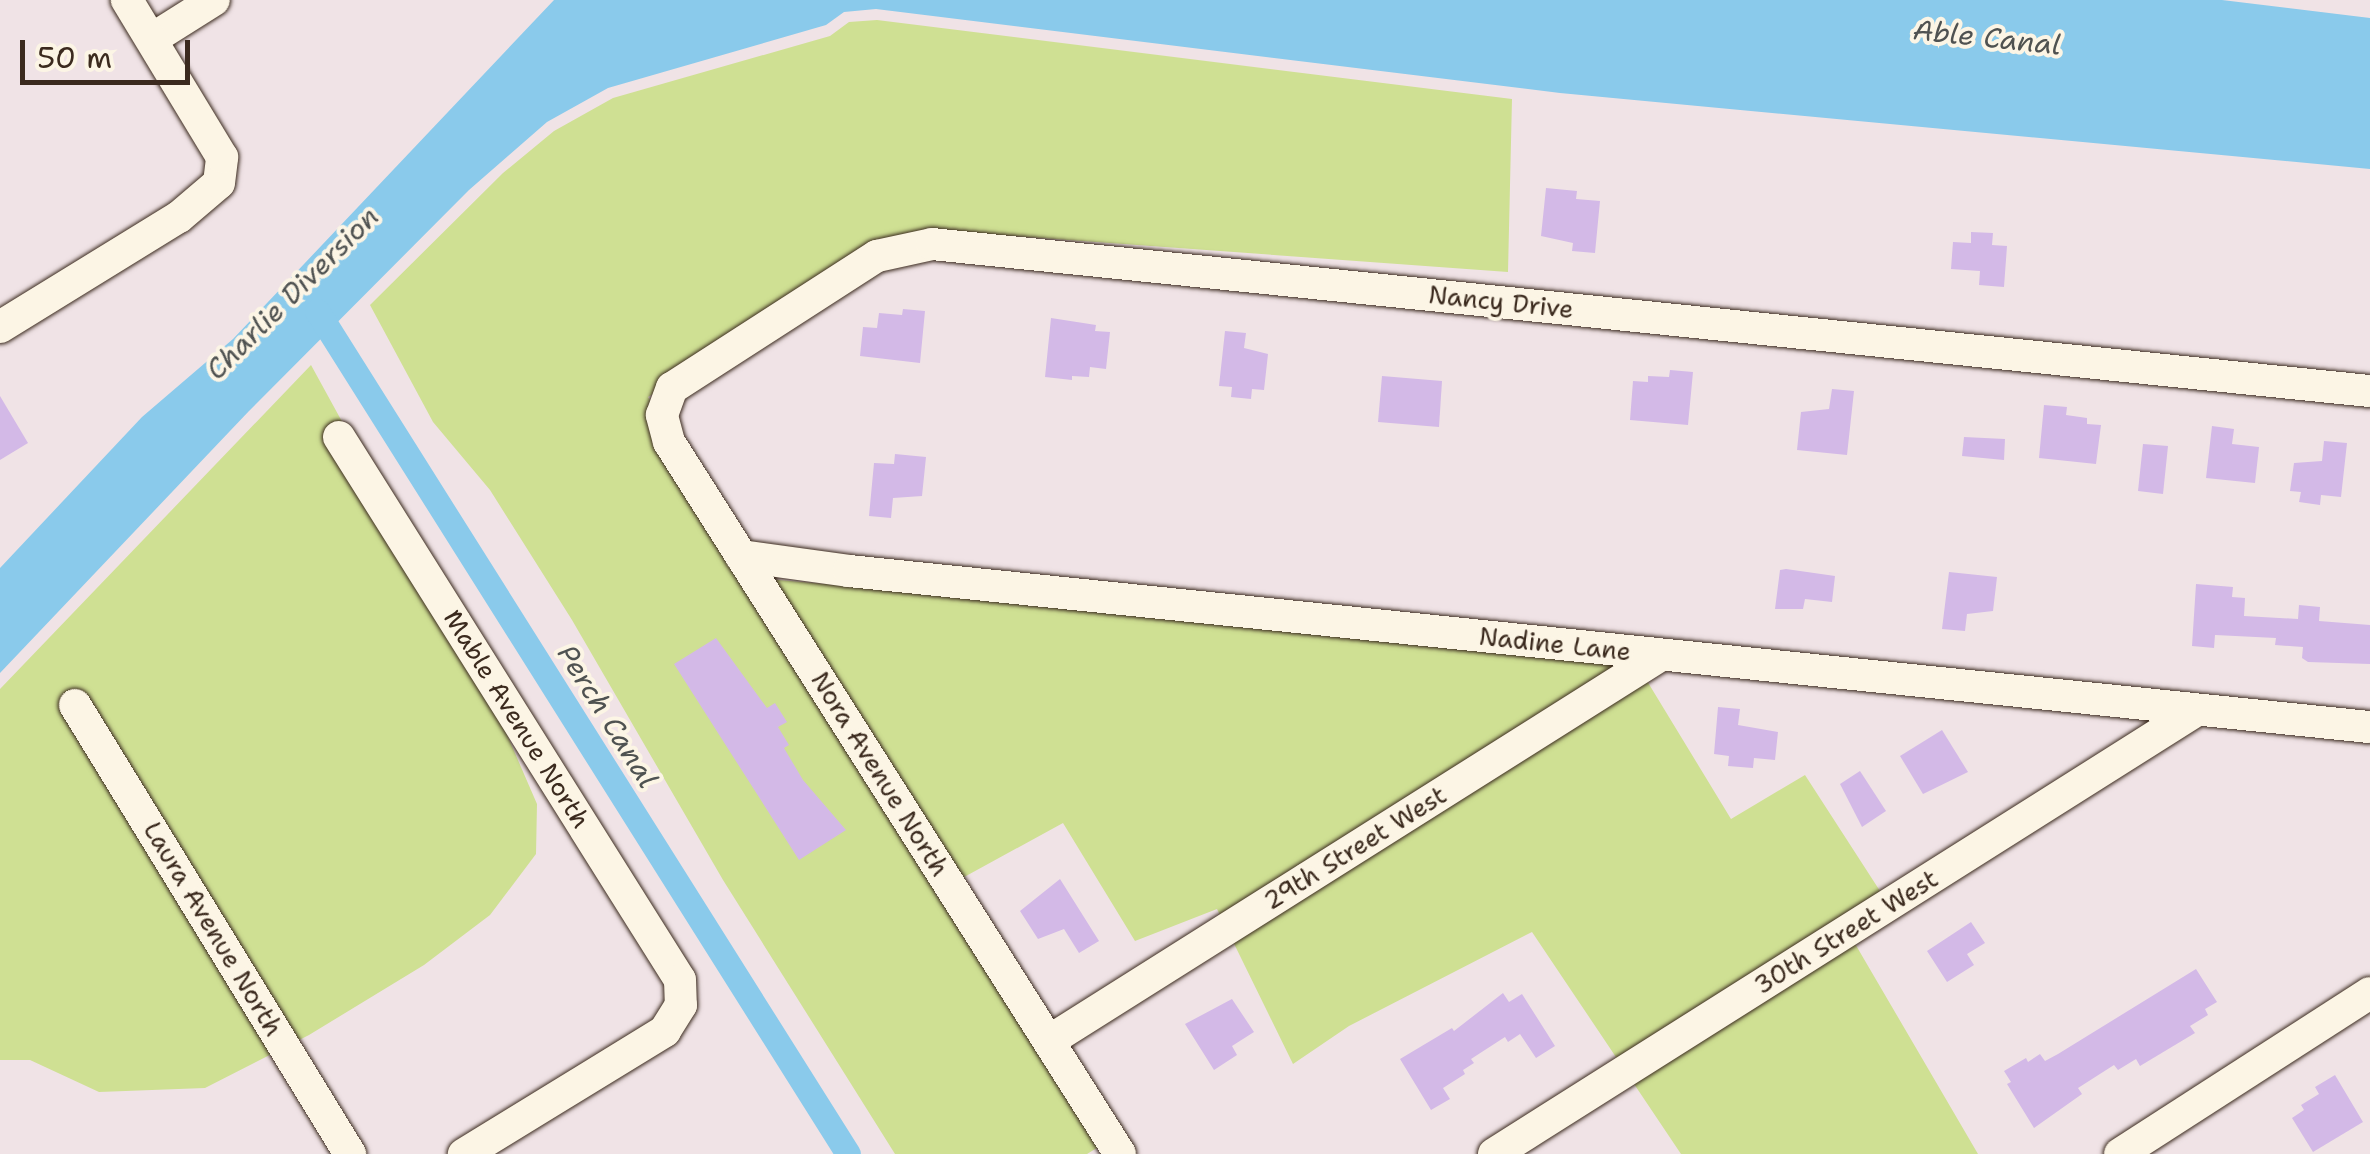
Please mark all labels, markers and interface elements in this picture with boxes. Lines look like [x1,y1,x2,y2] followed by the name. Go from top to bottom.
[1911,13,2063,61] water label: Able Canal
[25,20,195,82] scale bar
[37,37,112,78] text: 50 m
[199,200,385,386] water label: Charlie Diversion
[1427,279,1575,325] street label: Nancy Drive
[438,604,596,834] street label: Mable Avenue North
[1477,621,1633,667] street label: Nadine Lane
[551,638,665,794] water label: Perch Canal
[805,666,955,882] street label: Nora Avenue North
[1258,780,1452,916] street label: 29th Street West
[137,816,289,1042] street label: Laura Avenue North
[1749,863,1943,1001] street label: 30th Street West

